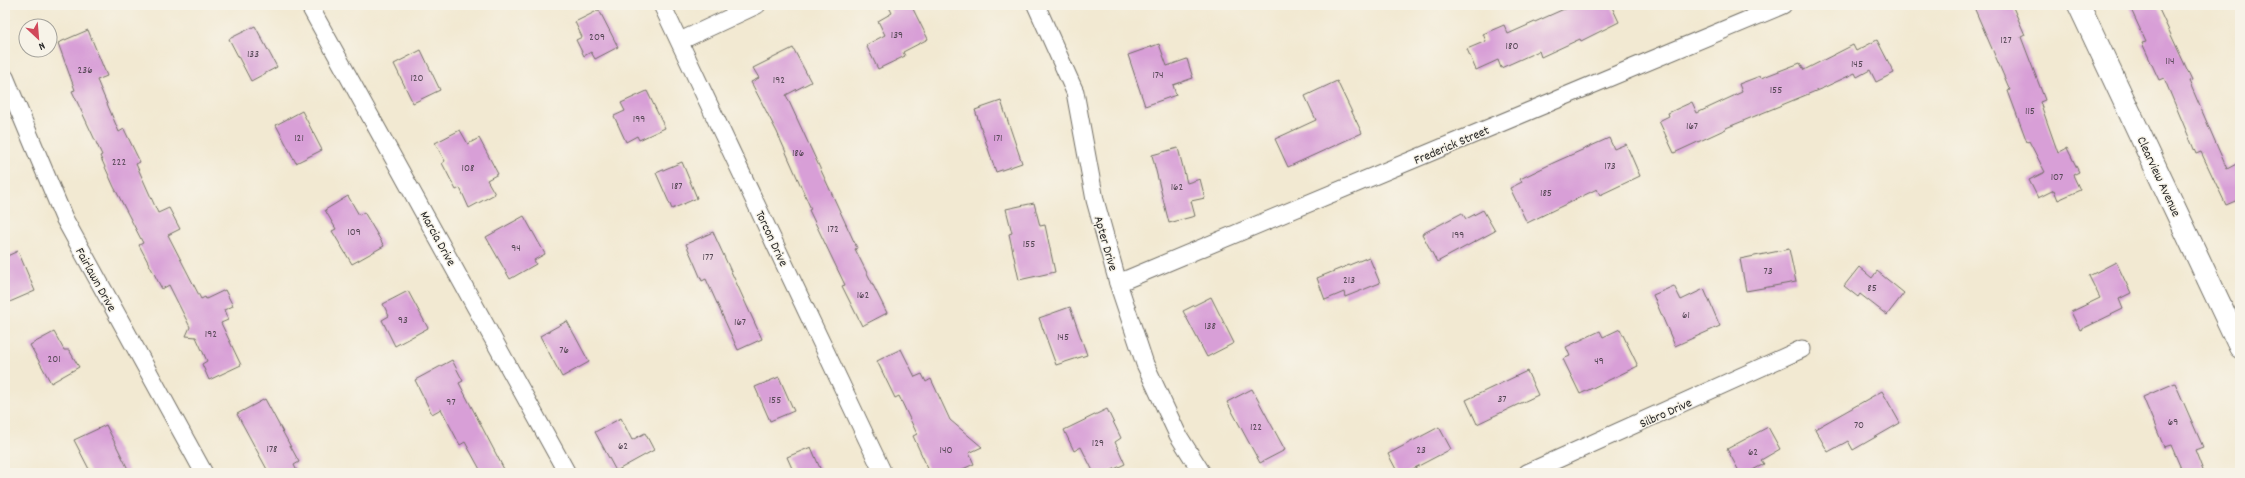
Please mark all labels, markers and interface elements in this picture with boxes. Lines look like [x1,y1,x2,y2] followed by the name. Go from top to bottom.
[18,18,58,58] north arrow
[891,28,903,44] house number: 139
[589,30,605,46] house number: 209
[2000,33,2012,49] house number: 127
[35,37,47,54] text: N
[1506,39,1518,55] house number: 180
[247,47,259,63] house number: 133
[2165,54,2175,70] house number: 114
[1851,57,1863,73] house number: 145
[77,63,93,79] house number: 236
[1152,68,1164,84] house number: 174
[410,71,424,87] house number: 120
[773,73,785,89] house number: 192
[1770,83,1782,99] house number: 155
[2025,104,2035,120] house number: 115
[633,112,645,128] house number: 199
[1686,119,1698,135] house number: 167
[1411,122,1493,171] street label: Frederick Street
[294,131,304,147] house number: 121
[993,131,1003,147] house number: 171
[2131,134,2185,221] street label: Clearview Avenue
[792,146,804,162] house number: 186
[112,155,126,171] house number: 222
[1604,159,1616,175] house number: 173
[462,161,474,177] house number: 108
[2051,170,2063,186] house number: 107
[671,179,683,195] house number: 187
[1171,180,1183,196] house number: 162
[1540,186,1552,202] house number: 185
[414,208,460,270] street label: Marcia Drive
[750,208,792,270] street label: Torcon Drive
[1088,214,1122,274] street label: Apter Drive
[827,222,839,238] house number: 172
[347,225,361,241] house number: 109
[1452,228,1464,244] house number: 199
[1023,237,1035,253] house number: 155
[511,241,521,257] house number: 94
[69,245,120,316] street label: Fairlawn Drive
[703,250,713,266] house number: 177
[1763,264,1773,280] house number: 73
[1343,273,1355,289] house number: 213
[1867,281,1877,297] house number: 85
[857,288,869,304] house number: 162
[1682,308,1690,324] house number: 61
[398,313,408,329] house number: 93
[734,315,746,331] house number: 167
[1204,319,1216,335] house number: 138
[205,327,217,343] house number: 192
[1057,330,1069,346] house number: 145
[559,343,569,359] house number: 76
[47,352,61,368] house number: 201
[1594,354,1604,370] house number: 49
[1497,392,1507,408] house number: 37
[769,393,781,409] house number: 155
[1637,394,1695,434] street label: Silbro Drive
[446,395,456,411] house number: 97
[2168,415,2178,431] house number: 69
[1854,418,1864,434] house number: 70
[1250,420,1262,436] house number: 122
[1092,436,1104,452] house number: 129
[618,439,628,455] house number: 62
[266,442,278,458] house number: 178
[940,443,952,459] house number: 140
[1416,443,1426,459] house number: 23
[1748,445,1758,461] house number: 62

